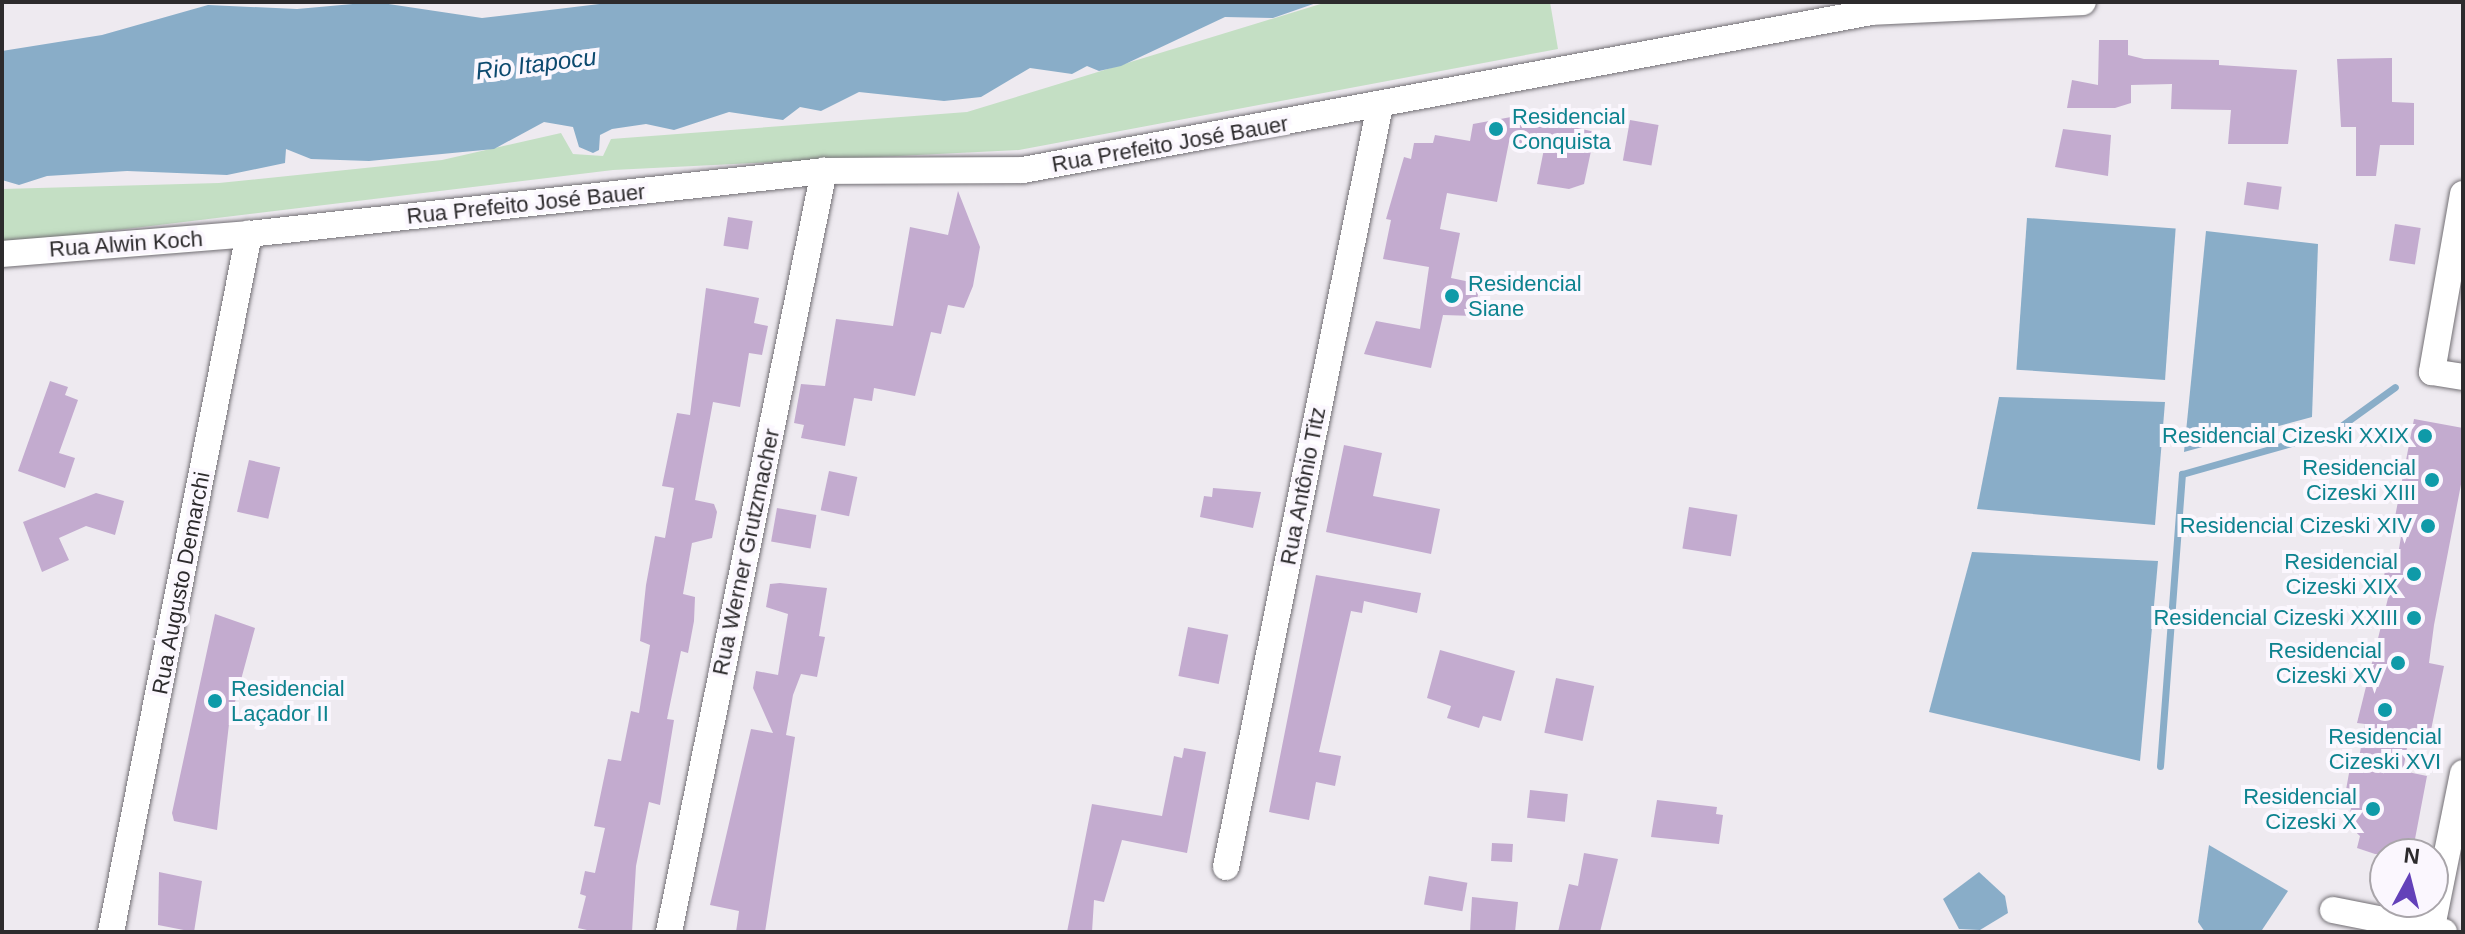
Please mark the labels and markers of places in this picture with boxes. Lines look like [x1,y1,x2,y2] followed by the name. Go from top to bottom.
[1512,103,1626,154] place label: Residencial Conquista
[1487,120,1505,138] marker: Residencial Conquista
[1468,270,1582,322] place label: Residencial Siane
[1443,287,1461,305] marker: Residencial Siane
[2162,423,2409,449] place label: Residencial Cizeski XXIX
[2416,427,2434,445] marker: Residencial Cizeski XXIX
[2302,454,2416,506] place label: Residencial Cizeski XIII
[2423,471,2441,489] marker: Residencial Cizeski XIII
[2180,513,2412,539] place label: Residencial Cizeski XIV
[2419,517,2437,535] marker: Residencial Cizeski XIV
[2284,548,2398,600] place label: Residencial Cizeski XIX
[2405,565,2423,583] marker: Residencial Cizeski XIX
[2153,605,2398,631] place label: Residencial Cizeski XXIII
[2405,609,2423,627] marker: Residencial Cizeski XXIII
[2268,637,2382,688] place label: Residencial Cizeski XV
[2389,654,2407,672] marker: Residencial Cizeski XV
[231,675,345,726] place label: Residencial Laçador II
[206,692,224,710] marker: Residencial Laçador II
[2376,701,2394,719] marker: Residencial Cizeski XVI
[2328,723,2442,774] place label: Residencial Cizeski XVI
[2243,783,2357,834] place label: Residencial Cizeski X
[2364,800,2382,818] marker: Residencial Cizeski X

